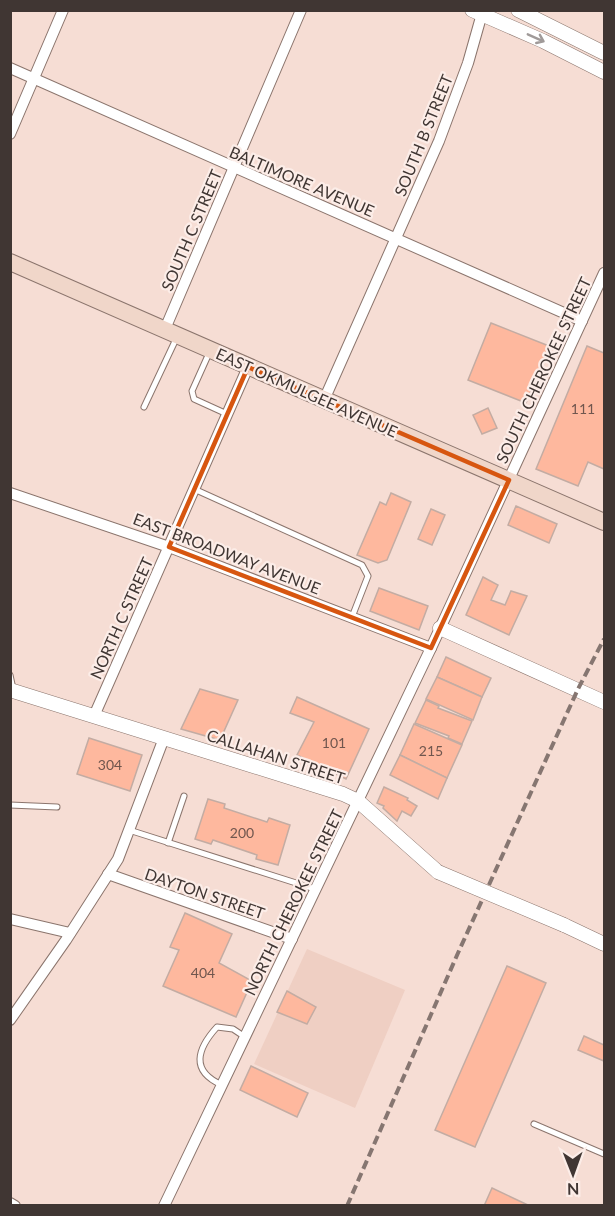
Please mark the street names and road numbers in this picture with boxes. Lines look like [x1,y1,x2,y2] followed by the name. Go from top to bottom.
[390,71,456,199] street label: SOUTH B STREET
[227,142,377,220] street label: BALTIMORE AVENUE
[157,166,225,293] street label: SOUTH C STREET
[491,273,595,466] street label: SOUTH CHEROKEE STREET
[213,343,401,441] street label: EAST OKMULGEE AVENUE
[131,508,323,598] street label: EAST BROADWAY AVENUE
[86,554,157,682] street label: NORTH C STREET
[204,725,348,787] street label: CALLAHAN STREET
[240,805,347,998] street label: NORTH CHEROKEE STREET
[142,864,268,923] street label: DAYTON STREET

